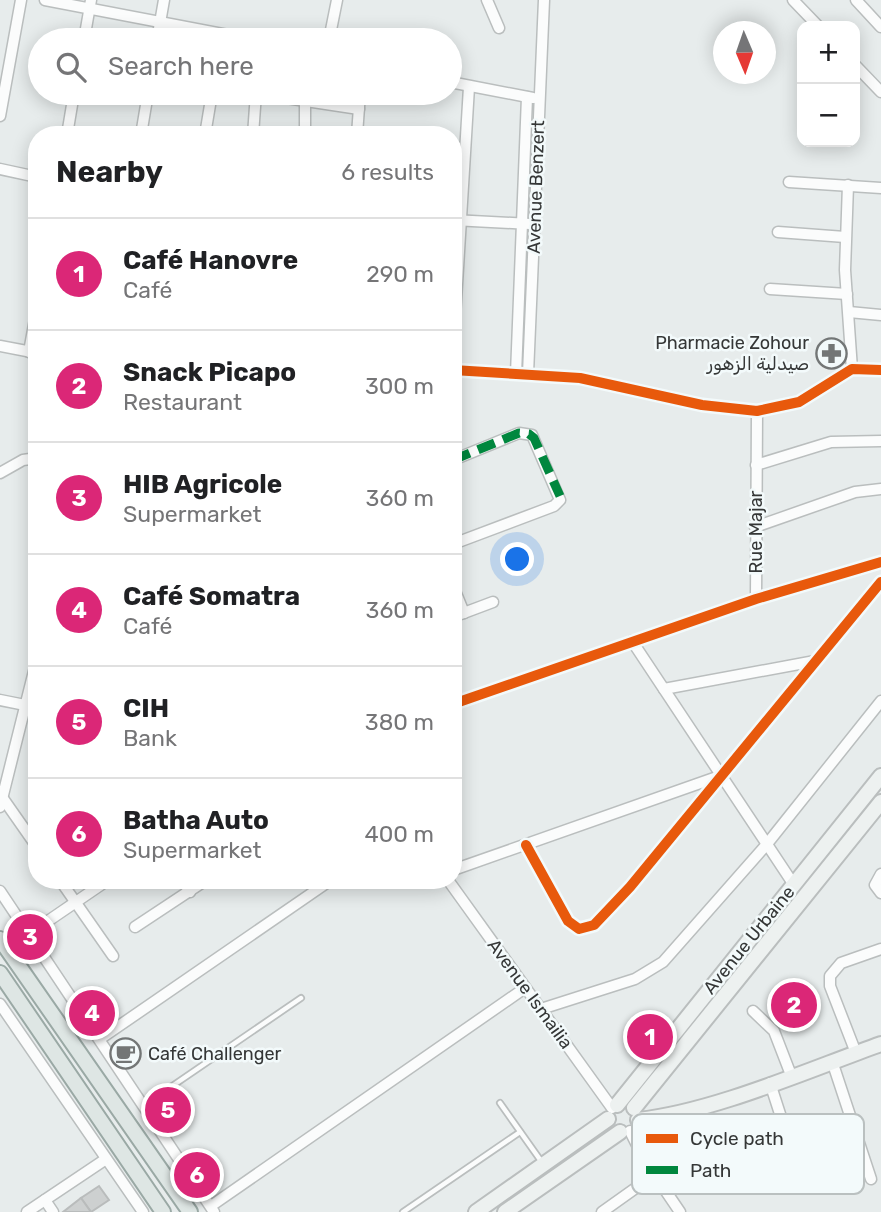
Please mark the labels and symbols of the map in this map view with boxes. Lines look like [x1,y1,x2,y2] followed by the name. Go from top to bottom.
[713,21,776,84] north arrow
[523,120,549,254] street label: Avenue Benzert
[655,332,809,375] place label: Pharmacie Zohour صيدلية الزهور
[815,336,849,370] pharmacy icon: Pharmacie Zohour صيدلية الزهور
[745,490,767,573] street label: Rue Majar
[500,542,534,576] your location
[699,881,799,999] street label: Avenue Urbaine
[7,911,53,963] pin: 3
[483,935,577,1053] street label: Avenue Ismailia
[771,979,817,1031] pin: 2
[69,987,115,1039] pin: 4
[627,1011,673,1063] pin: 1
[108,1037,142,1071] cafe icon: Café Challenger
[148,1043,282,1065] place label: Café Challenger
[145,1084,191,1136] pin: 5
[632,1114,864,1194] legend
[690,1127,784,1150] text: Cycle path
[174,1149,220,1201] pin: 6
[690,1159,731,1182] text: Path

